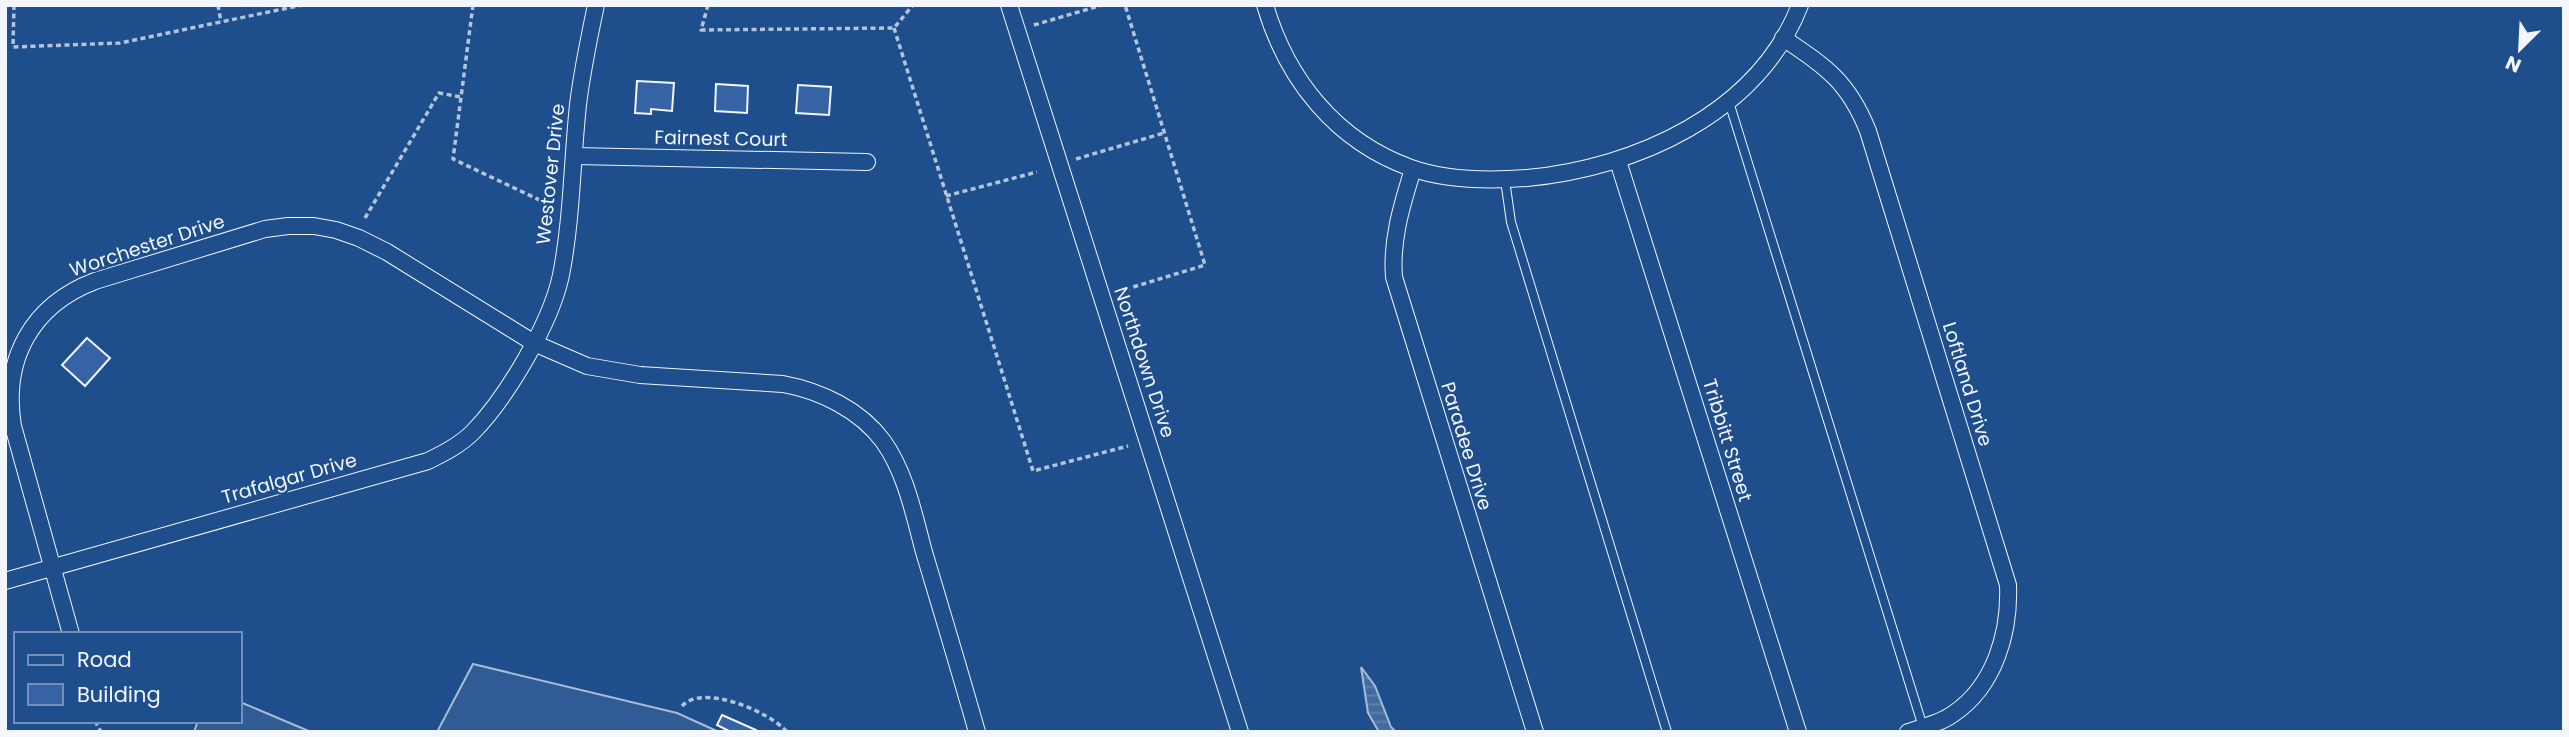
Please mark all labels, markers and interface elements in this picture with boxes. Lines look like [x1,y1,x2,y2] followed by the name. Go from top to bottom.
[2485,14,2555,84] north arrow
[2501,49,2525,79] text: N
[530,102,571,246] street label: Westover Drive
[654,124,788,153] street label: Fairnest Court
[66,208,228,283] street label: Worchester Drive
[1107,283,1182,441] street label: Northdown Drive
[1936,319,1999,450] street label: Loftland Drive
[1696,375,1759,505] street label: Tribbitt Street
[1434,379,1499,514] street label: Paradee Drive
[218,446,360,511] street label: Trafalgar Drive
[14,632,242,723] legend
[77,645,132,674] text: Road
[77,680,161,709] text: Building

